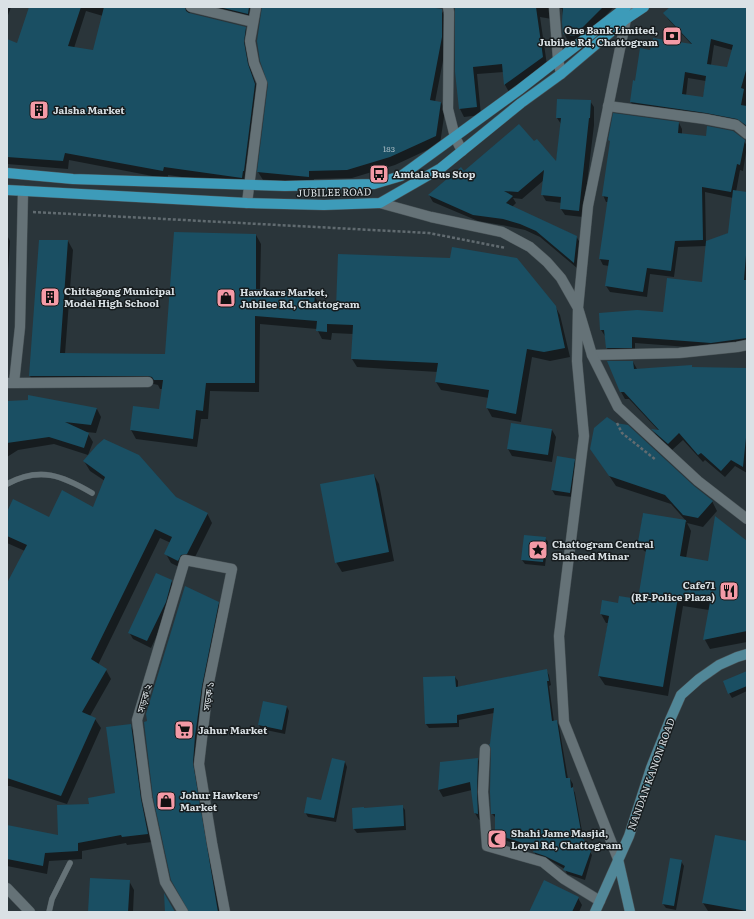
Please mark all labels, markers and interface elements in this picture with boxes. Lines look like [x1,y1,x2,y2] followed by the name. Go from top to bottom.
[538,22,658,49] place label: One Bank Limited, Jubilee Rd, Chattogram
[661,25,683,47] bank icon: One Bank Limited, Jubilee Rd, Chattogram
[28,99,50,121] building icon: Jalsha Market
[53,102,125,117] place label: Jalsha Market
[383,143,395,154] house number: 183
[368,163,390,185] bus stop icon: Amtala Bus Stop
[393,166,476,181] place label: Amtala Bus Stop
[297,183,372,200] street label: JUBILEE ROAD
[64,283,175,310] place label: Chittagong Municipal Model High School
[240,284,360,311] place label: Hawkars Market, Jubilee Rd, Chattogram
[39,286,61,308] building icon: Chittagong Municipal Model High School
[215,287,237,309] shop icon: Hawkars Market, Jubilee Rd, Chattogram
[552,536,654,563] place label: Chattogram Central Shaheed Minar
[527,539,549,561] place icon: Chattogram Central Shaheed Minar
[631,577,715,604] place label: Cafe71 (RF-Police Plaza)
[718,580,740,602] restaurant icon: Cafe71 (RF-Police Plaza)
[198,680,217,712] street label: সড়ক ১
[132,682,155,715] street label: সড়ক ২
[623,715,678,832] street label: NANDAN KANON ROAD
[173,719,195,741] supermarket icon: Jahur Market
[198,722,268,737] place label: Jahur Market
[180,787,260,814] place label: Johur Hawkers' Market
[155,790,177,812] shop icon: Johur Hawkers' Market
[511,825,621,852] place label: Shahi Jame Masjid, Loyal Rd, Chattogram
[486,828,508,850] mosque icon: Shahi Jame Masjid, Loyal Rd, Chattogram

